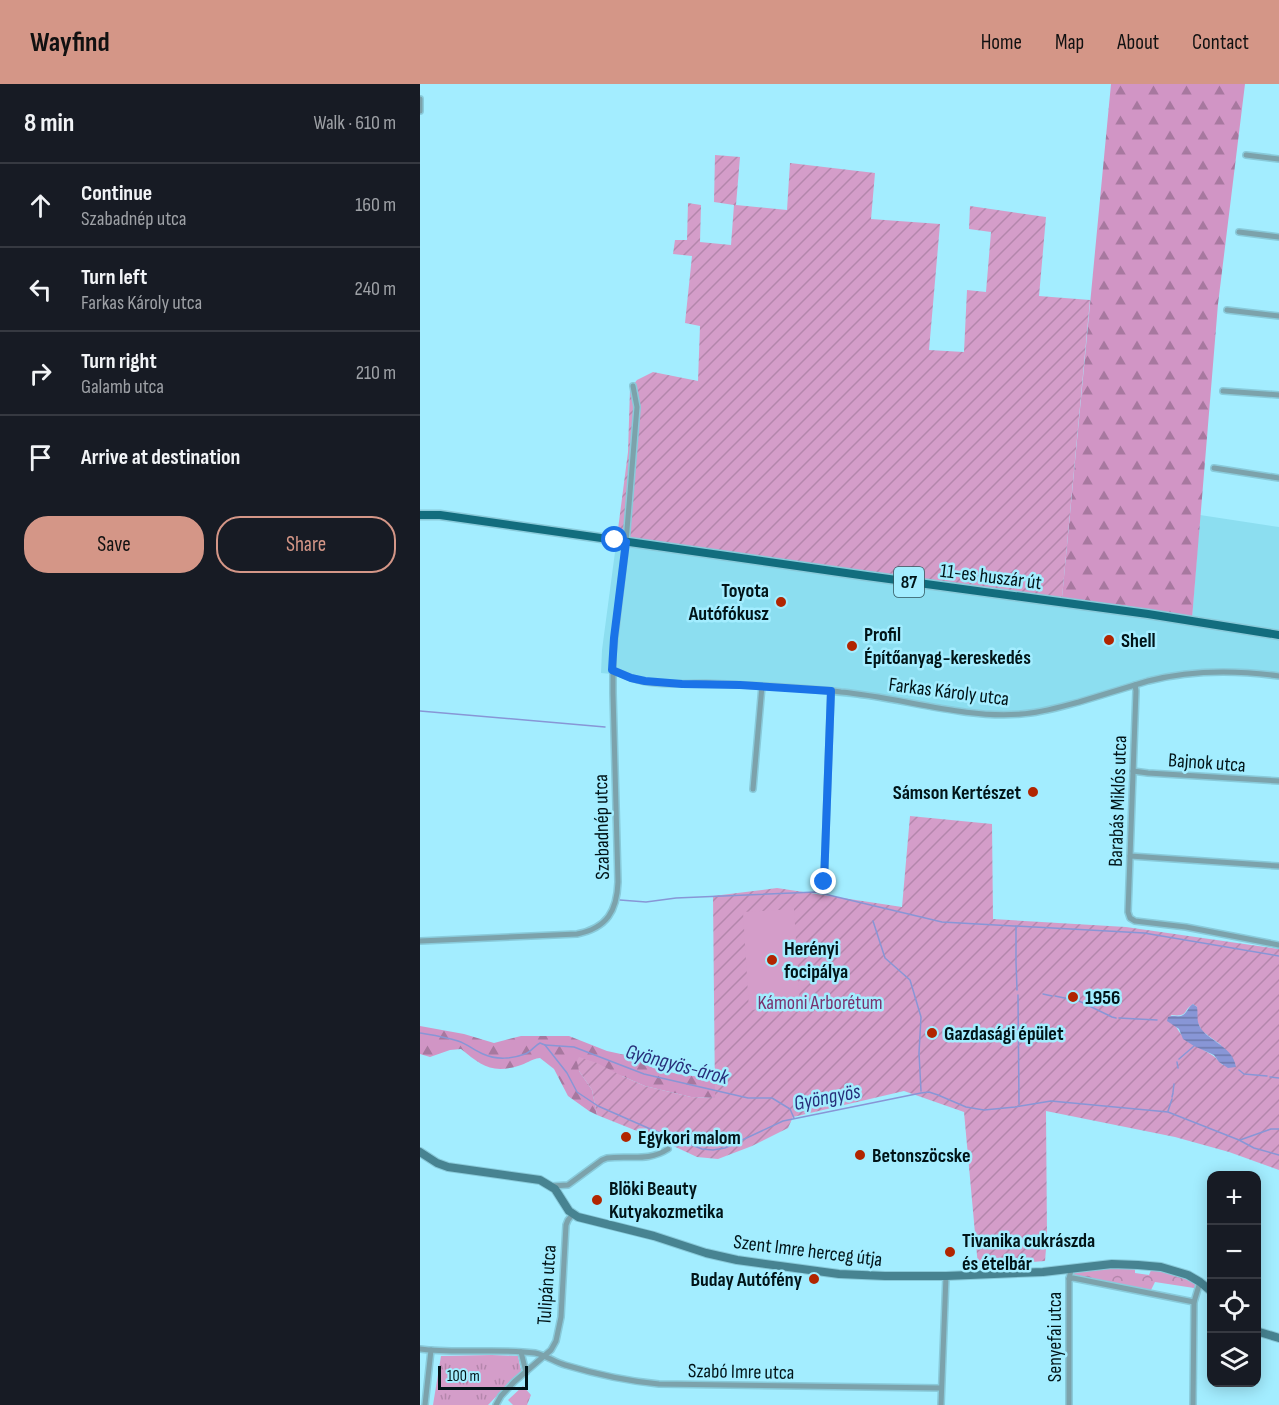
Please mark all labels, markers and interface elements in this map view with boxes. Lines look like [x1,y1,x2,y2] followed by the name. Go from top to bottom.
[30,26,110,59] text: Wayfind
[981,30,1022,55] text: Home
[1055,30,1084,55] text: Map
[1117,30,1159,55] text: About
[1192,30,1249,55] text: Contact
[24,108,74,139] text: 8 min
[313,111,396,135] text: Walk · 610 m
[81,180,152,207] text: Continue
[24,189,57,222] icon: ahead
[355,193,396,217] text: 160 m
[81,207,187,231] text: Szabadnép utca
[81,264,147,291] text: Turn left
[24,273,57,306] icon: left
[355,277,396,301] text: 240 m
[81,291,202,315] text: Farkas Károly utca
[81,348,157,375] text: Turn right
[24,357,57,390] icon: right
[356,361,396,385] text: 210 m
[81,375,164,399] text: Galamb utca
[24,441,57,474] icon: arrive
[81,444,240,471] text: Arrive at destination
[24,516,204,573] button: Save
[216,516,396,573] button: Share
[601,526,627,552] route start
[939,559,1043,595] street label: 11-es huszár út
[894,567,924,597] road number: 87
[688,579,769,626] place label: Toyota Autófókusz
[774,595,788,609] marker: Toyota Autófókusz
[864,623,1031,670] place label: Profil Építőanyag-kereskedés
[1121,629,1156,653] place label: Shell
[1102,633,1116,647] marker: Shell
[845,639,859,653] marker: Profil Építőanyag-kereskedés
[887,673,1010,711] street label: Farkas Károly utca
[1104,735,1132,867] street label: Barabás Miklós utca
[1167,748,1247,778] street label: Bajnok utca
[589,774,615,880] street label: Szabadnép utca
[893,781,1021,805] place label: Sámson Kertészet
[1026,785,1040,799] marker: Sámson Kertészet
[810,868,836,894] route end
[784,937,848,984] place label: Herényi focipálya
[765,953,779,967] marker: Herényi focipálya
[1085,986,1121,1010] place label: 1956
[1066,990,1080,1004] marker: 1956
[757,991,883,1015] park label: Kámoni Arborétum
[944,1022,1064,1046] place label: Gazdasági épület
[925,1026,939,1040] marker: Gazdasági épület
[623,1039,732,1090] water label: Gyöngyös-árok
[792,1079,863,1116] water label: Gyöngyös
[638,1126,741,1150] place label: Egykori malom
[619,1130,633,1144] marker: Egykori malom
[872,1144,970,1168] place label: Betonszöcske
[853,1148,867,1162] marker: Betonszöcske
[1207,1171,1261,1387] map controls
[1207,1171,1261,1225] button: +
[609,1177,724,1224] place label: Blöki Beauty Kutyakozmetika
[590,1193,604,1207] marker: Blöki Beauty Kutyakozmetika
[1207,1225,1261,1279] button: −
[962,1229,1095,1276] place label: Tivanika cukrászda és ételbár
[732,1230,884,1272] street label: Szent Imre herceg útja
[532,1244,562,1326] street label: Tulipán utca
[943,1245,957,1259] marker: Tivanika cukrászda és ételbár
[691,1268,803,1292] place label: Buday Autófény
[807,1272,821,1286] marker: Buday Autófény
[1207,1279,1261,1333] button: locate
[1043,1292,1067,1382] street label: Senyefai utca
[1207,1333,1261,1387] button: layers
[688,1359,794,1385] street label: Szabó Imre utca
[438,1363,528,1390] scale bar
[447,1367,480,1386] text: 100 m

